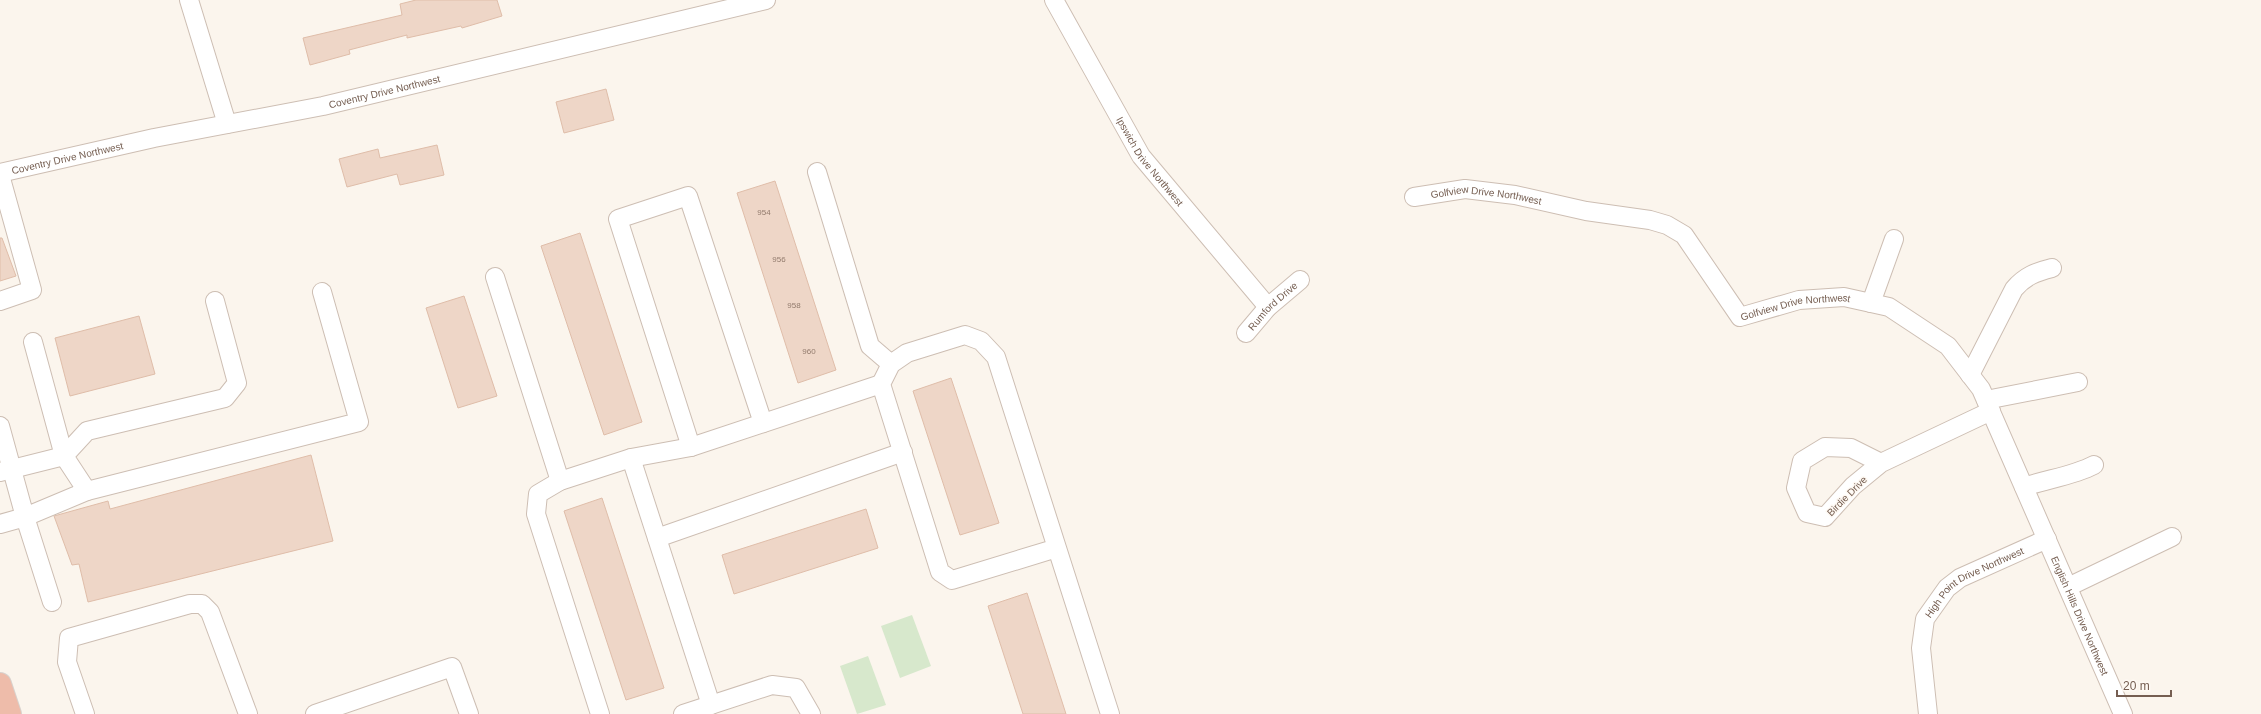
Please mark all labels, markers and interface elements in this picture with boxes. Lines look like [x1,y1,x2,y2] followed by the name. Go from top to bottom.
[328,73,441,110] street label: Coventry Drive Northwest
[1115,115,1186,208] street label: Ipswich Drive Northwest
[10,140,124,176] street label: Coventry Drive Northwest
[1430,183,1543,206] street label: Golfview Drive Northwest
[757,208,771,217] house number: 954
[772,255,786,264] house number: 956
[1246,279,1300,332] street label: Rumford Drive
[1739,291,1852,322] street label: Golfview Drive Northwest
[787,301,801,310] house number: 958
[802,347,816,356] house number: 960
[1825,474,1869,518] street label: Birdie Drive
[1922,545,2025,620] street label: High Point Drive Northwest
[2049,555,2111,677] street label: English Hills Drive Northwest
[2117,672,2171,698] scale bar
[2123,679,2150,693] text: 20 m

